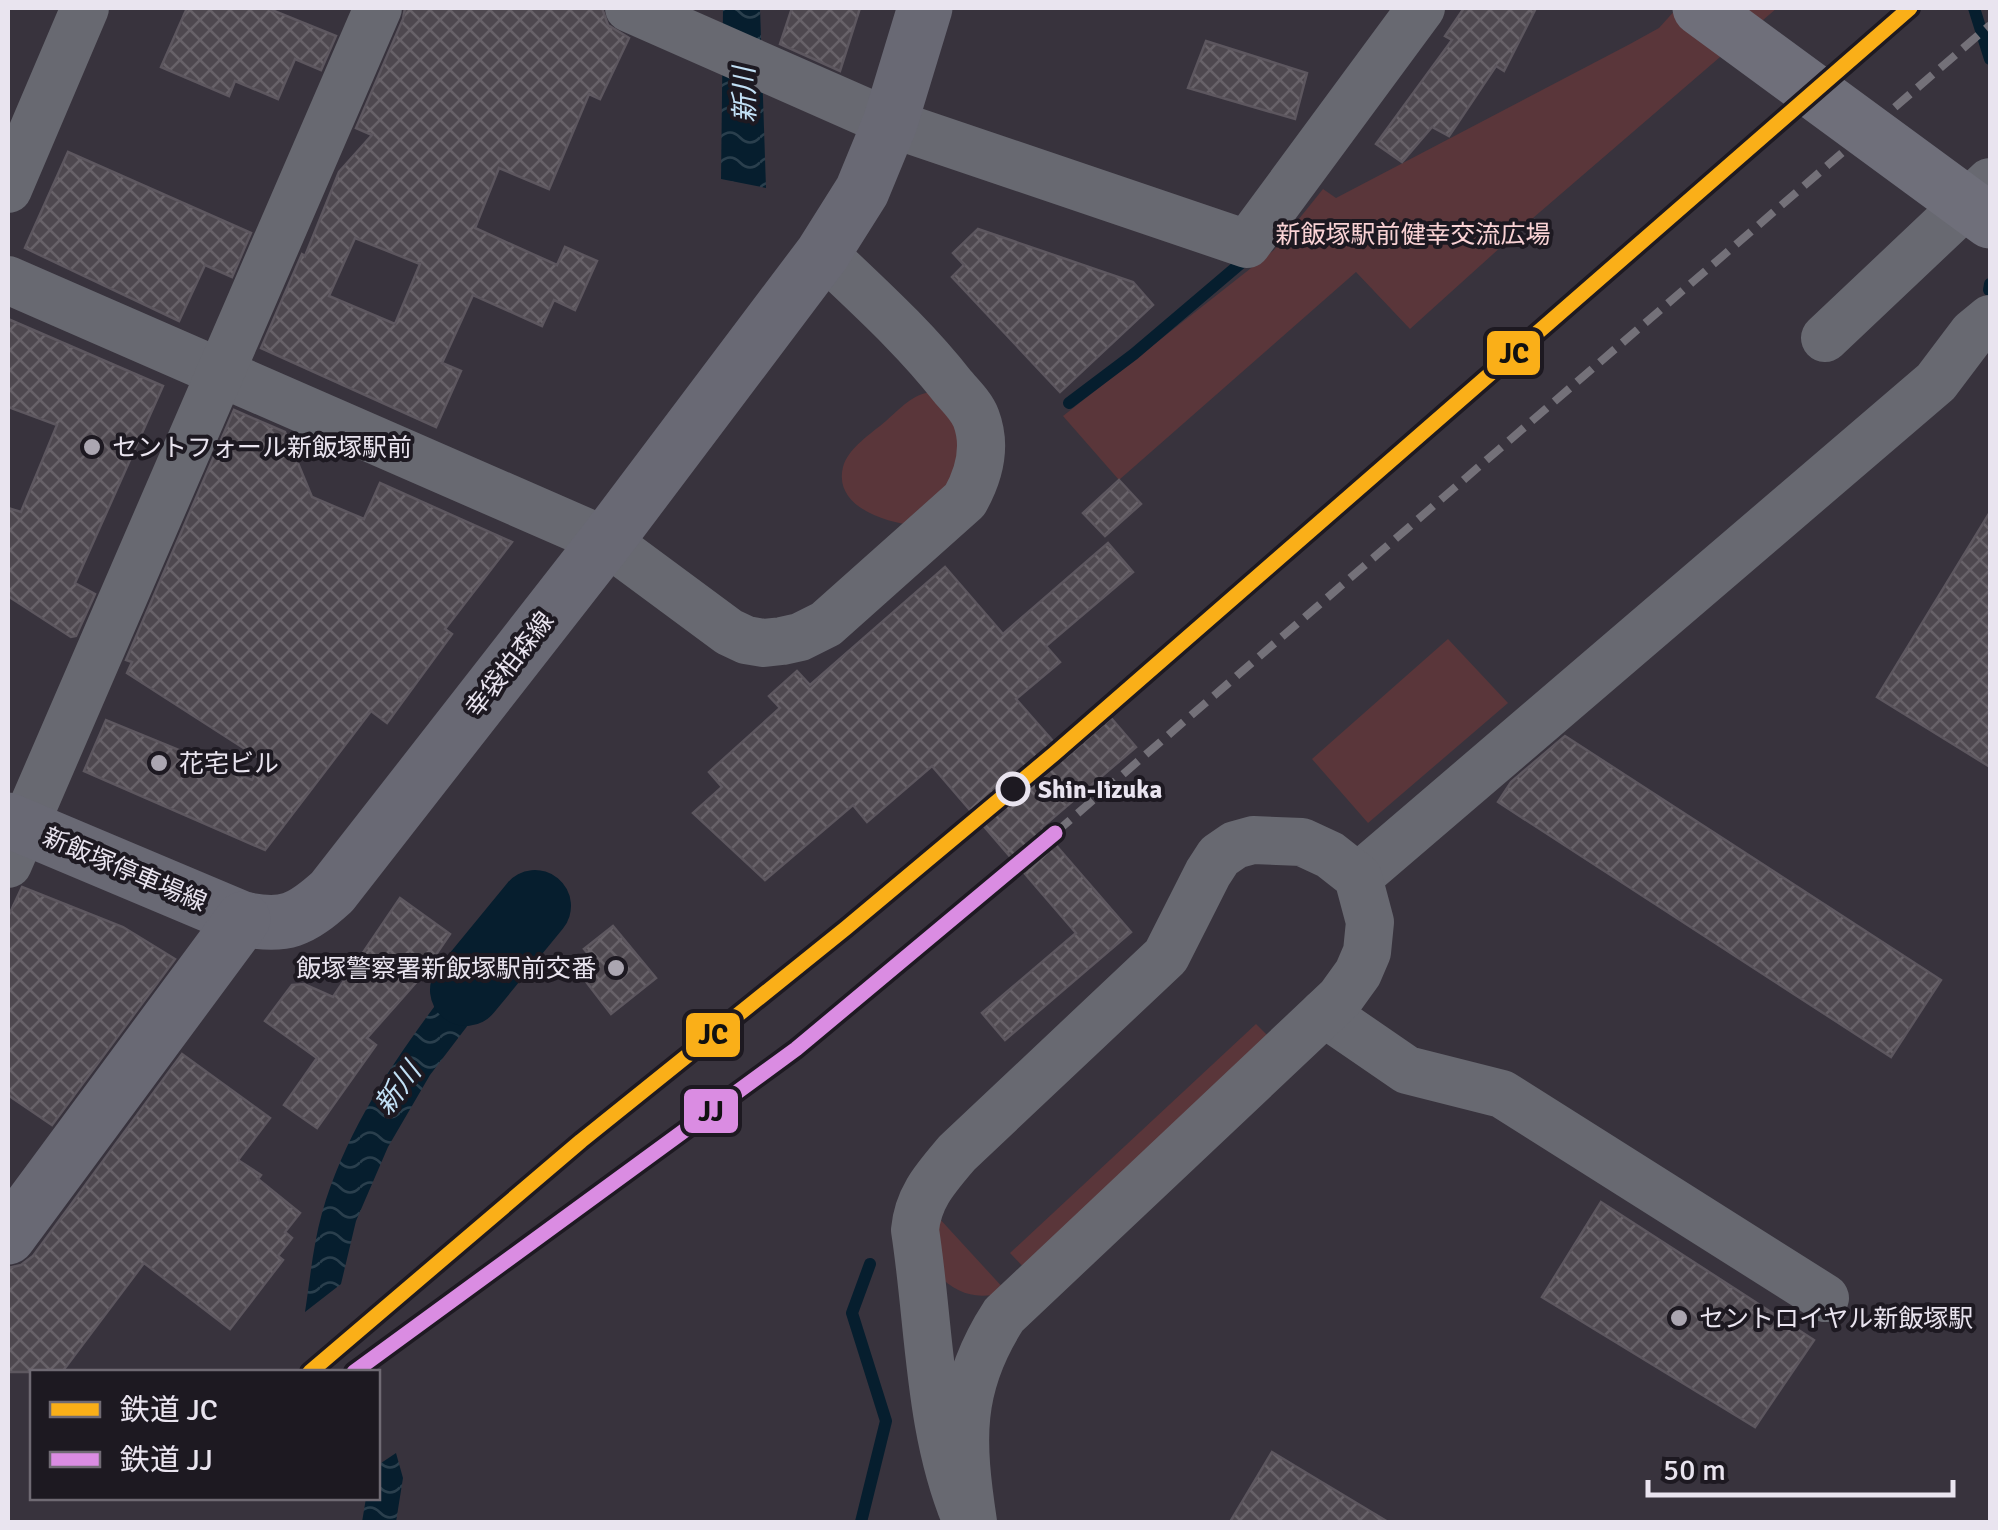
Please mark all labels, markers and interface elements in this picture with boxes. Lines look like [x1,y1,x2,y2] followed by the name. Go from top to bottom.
[727,64,762,123] water label: 新川
[1275,219,1551,250] park label: 新飯塚駅前健幸交流広場
[1485,329,1542,377] line badge: JC
[1499,337,1529,371] text: JC
[112,432,412,463] place label: セントフォール新飯塚駅前
[81,436,103,458] marker: セントフォール新飯塚駅前
[459,606,560,723] street label: 幸袋柏森線
[179,748,279,779] place label: 花宅ビル
[148,752,170,774] marker: 花宅ビル
[997,773,1029,805] marker: Shin-Iizuka
[1038,774,1162,805] place label: Shin-Iizuka
[38,821,211,918] street label: 新飯塚停車場線
[296,953,596,984] place label: 飯塚警察署新飯塚駅前交番
[605,957,627,979] marker: 飯塚警察署新飯塚駅前交番
[684,1011,742,1059] line badge: JC
[698,1018,728,1052] text: JC
[367,1054,430,1121] water label: 新川
[682,1087,740,1135] line badge: JJ
[698,1095,724,1129] text: JJ
[1699,1303,1973,1334] place label: セントロイヤル新飯塚駅
[1668,1307,1690,1329] marker: セントロイヤル新飯塚駅
[30,1370,380,1500] legend
[120,1392,218,1429] text: 鉄道 JC
[1648,1435,1953,1497] scale bar
[120,1442,213,1479] text: 鉄道 JJ
[1663,1452,1726,1489] text: 50 m

